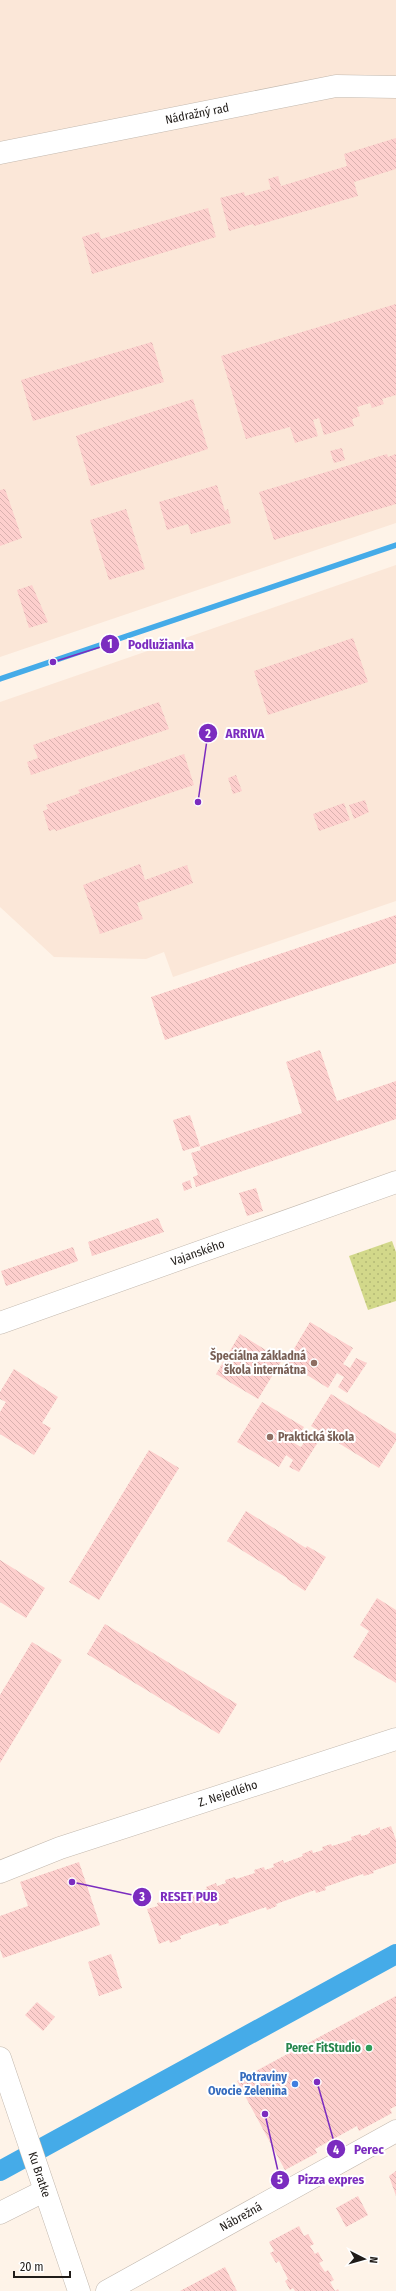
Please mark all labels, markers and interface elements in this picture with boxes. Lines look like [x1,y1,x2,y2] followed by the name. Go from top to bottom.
[164,101,230,127] street label: Nádražný rad
[100,632,202,657] callout: Podlužianka
[107,637,113,651] text: 1
[128,637,195,652] text: Podlužianka
[198,721,273,746] callout: ARRIVA
[225,726,265,741] text: ARRIVA
[204,727,211,741] text: 2
[169,1237,226,1269] street label: Vajanského
[210,1347,306,1377] place label: Špeciálna základná škola internátna
[309,1358,319,1368] marker: Špeciálna základná škola internátna
[278,1430,354,1444] place label: Praktická škola
[265,1432,275,1442] marker: Praktická škola
[196,1777,259,1810] street label: Z. Nejedlého
[132,1884,225,1909] callout: RESET PUB
[160,1889,218,1904] text: RESET PUB
[138,1890,145,1904] text: 3
[286,2041,362,2055] place label: Perec FitStudio
[364,2043,374,2053] marker: Perec FitStudio
[208,2070,287,2098] place label: Potraviny Ovocie Zelenina
[290,2079,300,2089] marker: Potraviny Ovocie Zelenina
[326,2137,391,2162] callout: Perec
[354,2142,384,2157] text: Perec
[333,2143,339,2157] text: 4
[25,2150,54,2199] street label: Ku Bratke
[270,2167,372,2192] callout: Pizza expres
[298,2172,365,2187] text: Pizza expres
[277,2173,283,2187] text: 5
[217,2200,265,2234] street label: Nábrežná
[344,2239,384,2279] north arrow
[14,2253,70,2279] scale bar
[367,2256,380,2264] text: N
[20,2260,44,2274] text: 20 m

